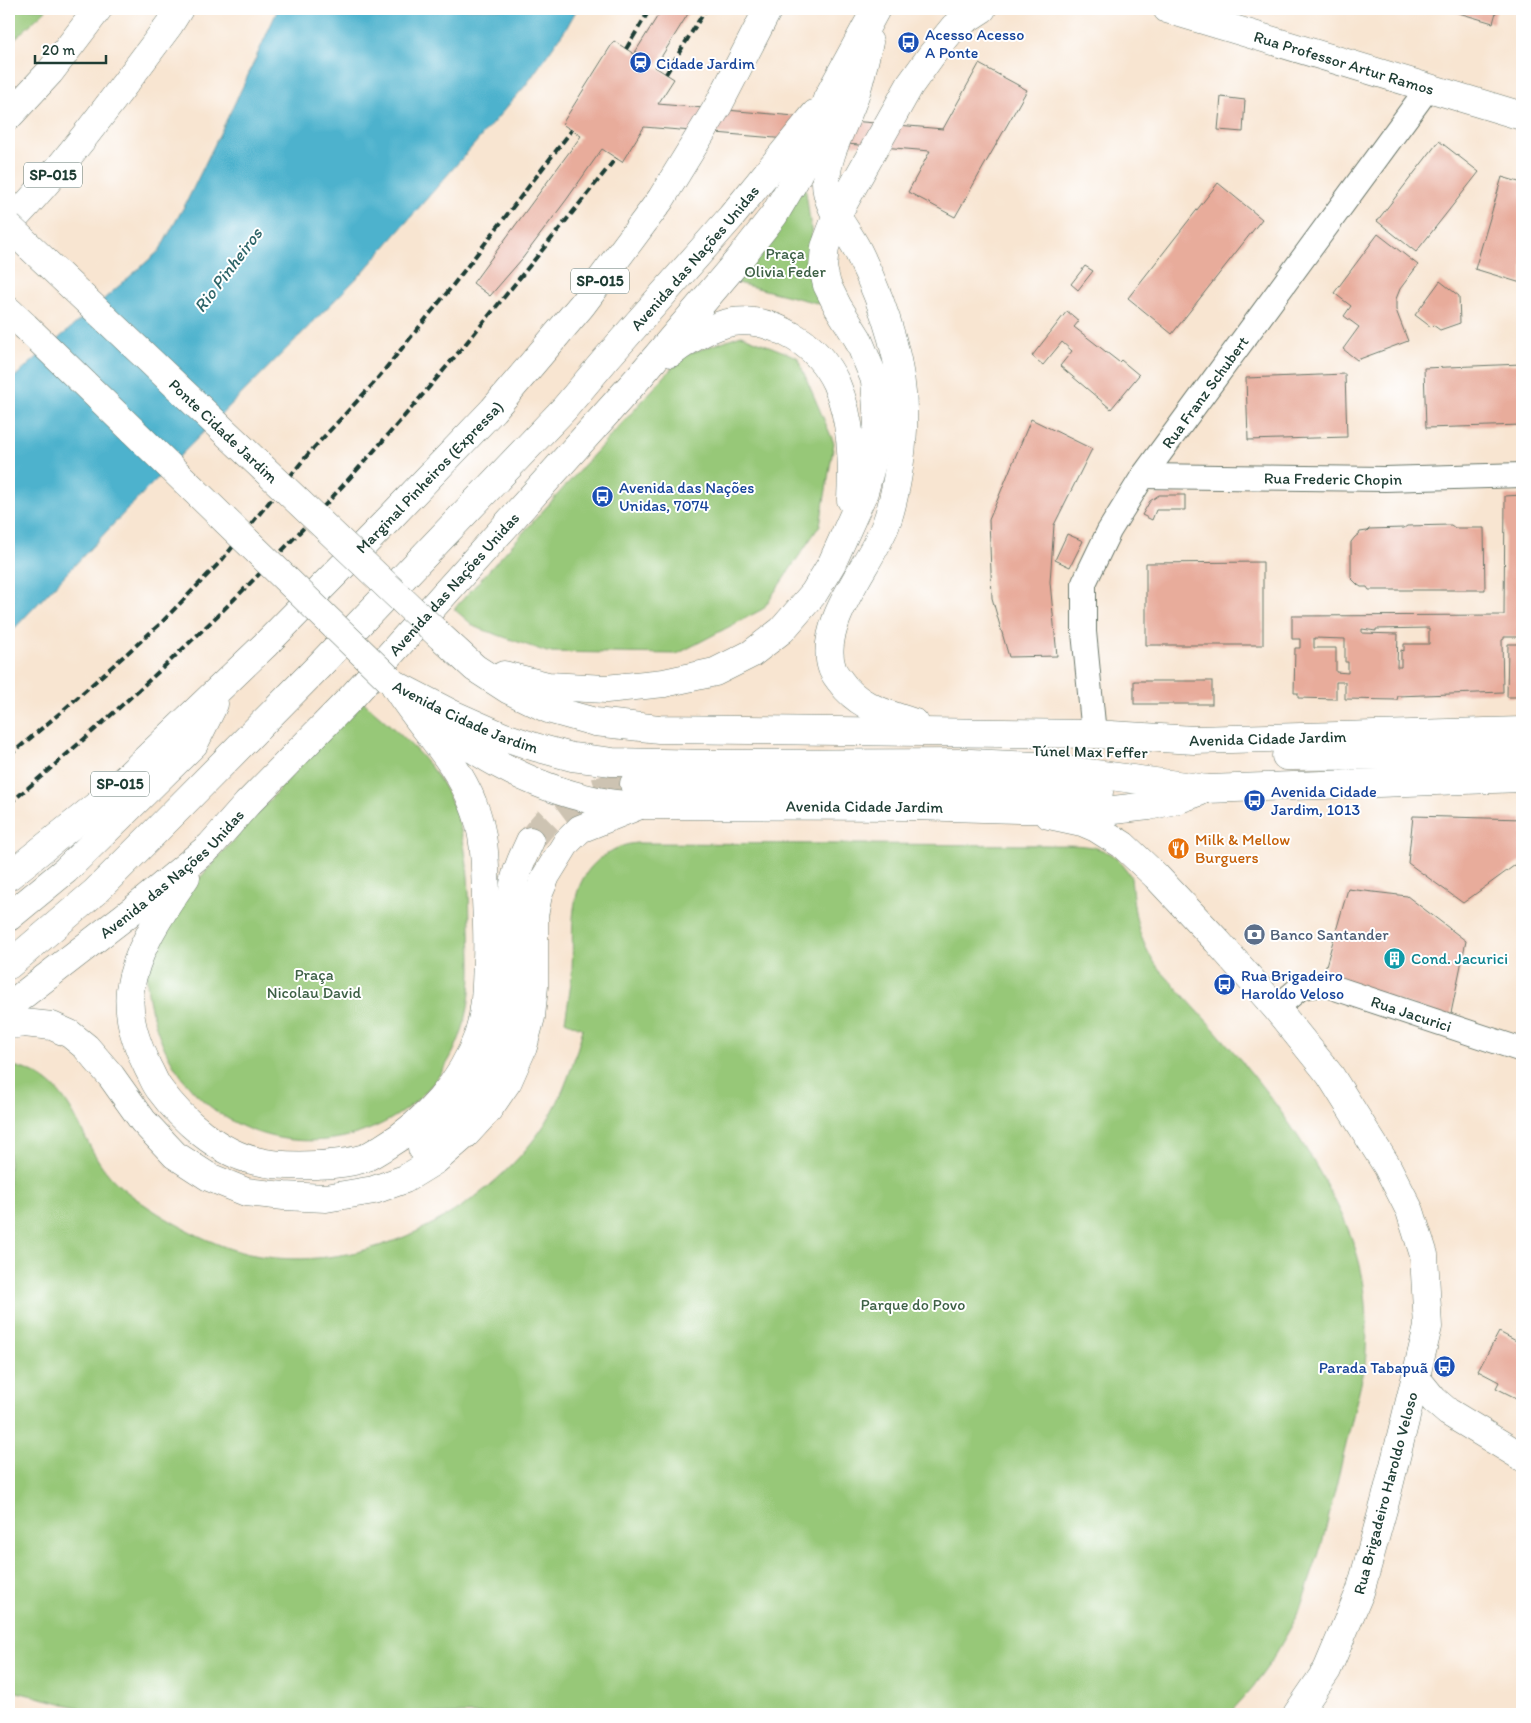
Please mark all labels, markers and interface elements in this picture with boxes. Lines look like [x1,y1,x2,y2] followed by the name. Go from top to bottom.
[925,25,1024,62] place label: Acesso Acesso A Ponte
[1252,27,1436,99] street label: Rua Professor Artur Ramos
[897,31,921,55] bus stop icon: Acesso Acesso A Ponte
[35,32,106,64] scale bar
[42,41,76,59] text: 20 m
[628,51,652,75] station icon: Cidade Jardim
[656,54,755,73] place label: Cidade Jardim
[24,162,82,188] road number: SP-015
[627,181,763,334] street label: Avenida das Nações Unidas
[189,223,268,317] water label: Rio Pinheiros
[744,244,826,281] park label: Praça Olivia Feder
[571,268,629,294] road number: SP-015
[1158,333,1253,452] street label: Rua Franz Schubert
[165,375,282,488] street label: Ponte Cidade Jardim
[352,397,507,557] street label: Marginal Pinheiros (Expressa)
[1264,468,1402,489] street label: Rua Frederic Chopin
[619,478,754,515] place label: Avenida das Nações Unidas, 7074
[591,484,615,508] bus stop icon: Avenida das Nações Unidas, 7074
[385,508,523,660] street label: Avenida das Nações Unidas
[390,676,541,757] street label: Avenida Cidade Jardim
[1189,727,1347,750] street label: Avenida Cidade Jardim
[1032,741,1148,762] street label: Túnel Max Feffer
[91,772,149,796] road number: SP-015
[1271,782,1377,819] place label: Avenida Cidade Jardim, 1013
[1243,788,1267,812] bus stop icon: Avenida Cidade Jardim, 1013
[786,797,944,817] street label: Avenida Cidade Jardim
[96,805,248,942] street label: Avenida das Nações Unidas
[1195,830,1290,867] place label: Milk & Mellow Burguers
[1167,836,1191,860] restaurant icon: Milk & Mellow Burguers
[1242,922,1266,946] bank icon: Banco Santander
[1270,925,1389,944] place label: Banco Santander
[1383,946,1407,970] building icon: Cond. Jacurici
[1411,949,1508,968] place label: Cond. Jacurici
[267,965,361,1002] park label: Praça Nicolau David
[1241,966,1344,1003] place label: Rua Brigadeiro Haroldo Veloso
[1213,972,1237,996] bus stop icon: Rua Brigadeiro Haroldo Veloso
[1368,992,1454,1036] street label: Rua Jacurici
[861,1295,965,1314] park label: Parque do Povo
[1432,1355,1456,1379] bus stop icon: Parada Tabapuã
[1319,1358,1429,1377] place label: Parada Tabapuã
[1349,1390,1422,1596] street label: Rua Brigadeiro Haroldo Veloso

